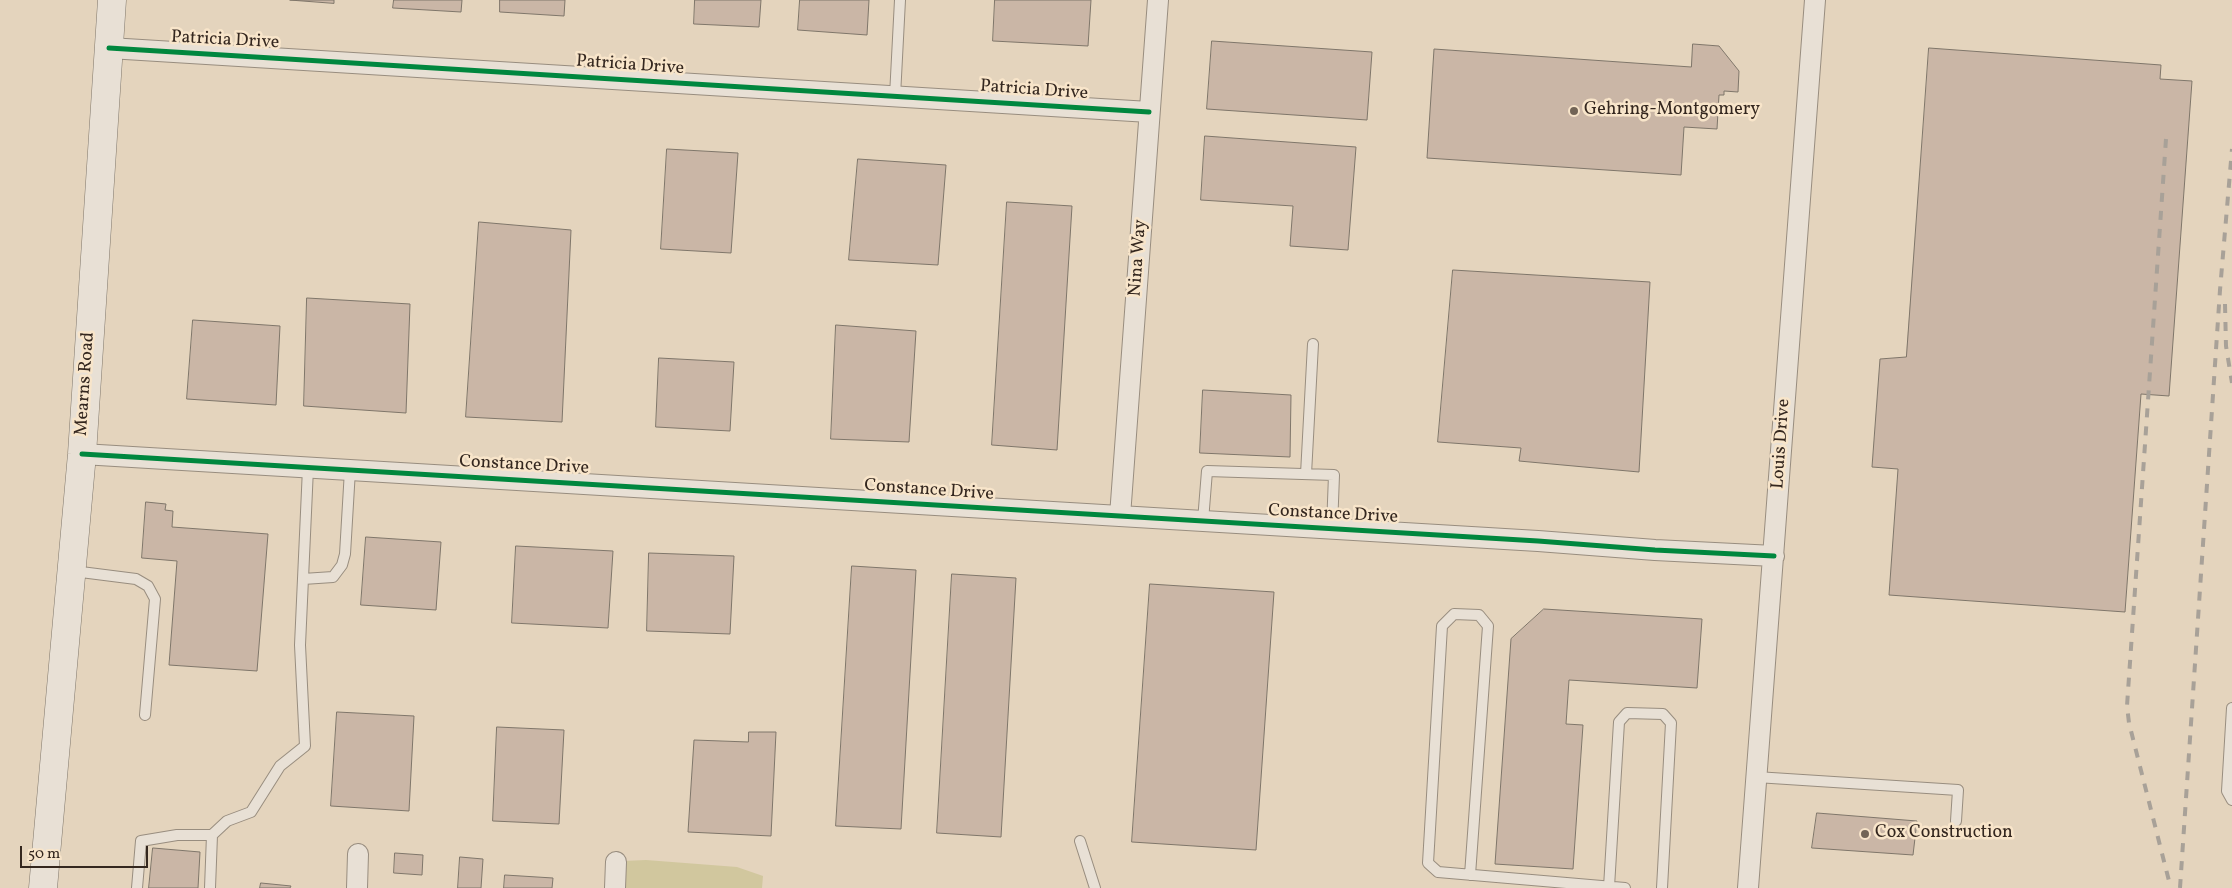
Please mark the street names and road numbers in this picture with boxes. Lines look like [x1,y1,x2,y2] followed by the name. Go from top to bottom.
[170,27,280,55] street label: Patricia Drive
[575,51,685,81] street label: Patricia Drive
[979,76,1089,106] street label: Patricia Drive
[1126,219,1152,297] street label: Nina Way
[72,331,100,437] street label: Mearns Road
[1768,398,1796,490] street label: Louis Drive
[459,452,589,480] street label: Constance Drive
[863,476,995,506] street label: Constance Drive
[1268,501,1398,529] street label: Constance Drive

